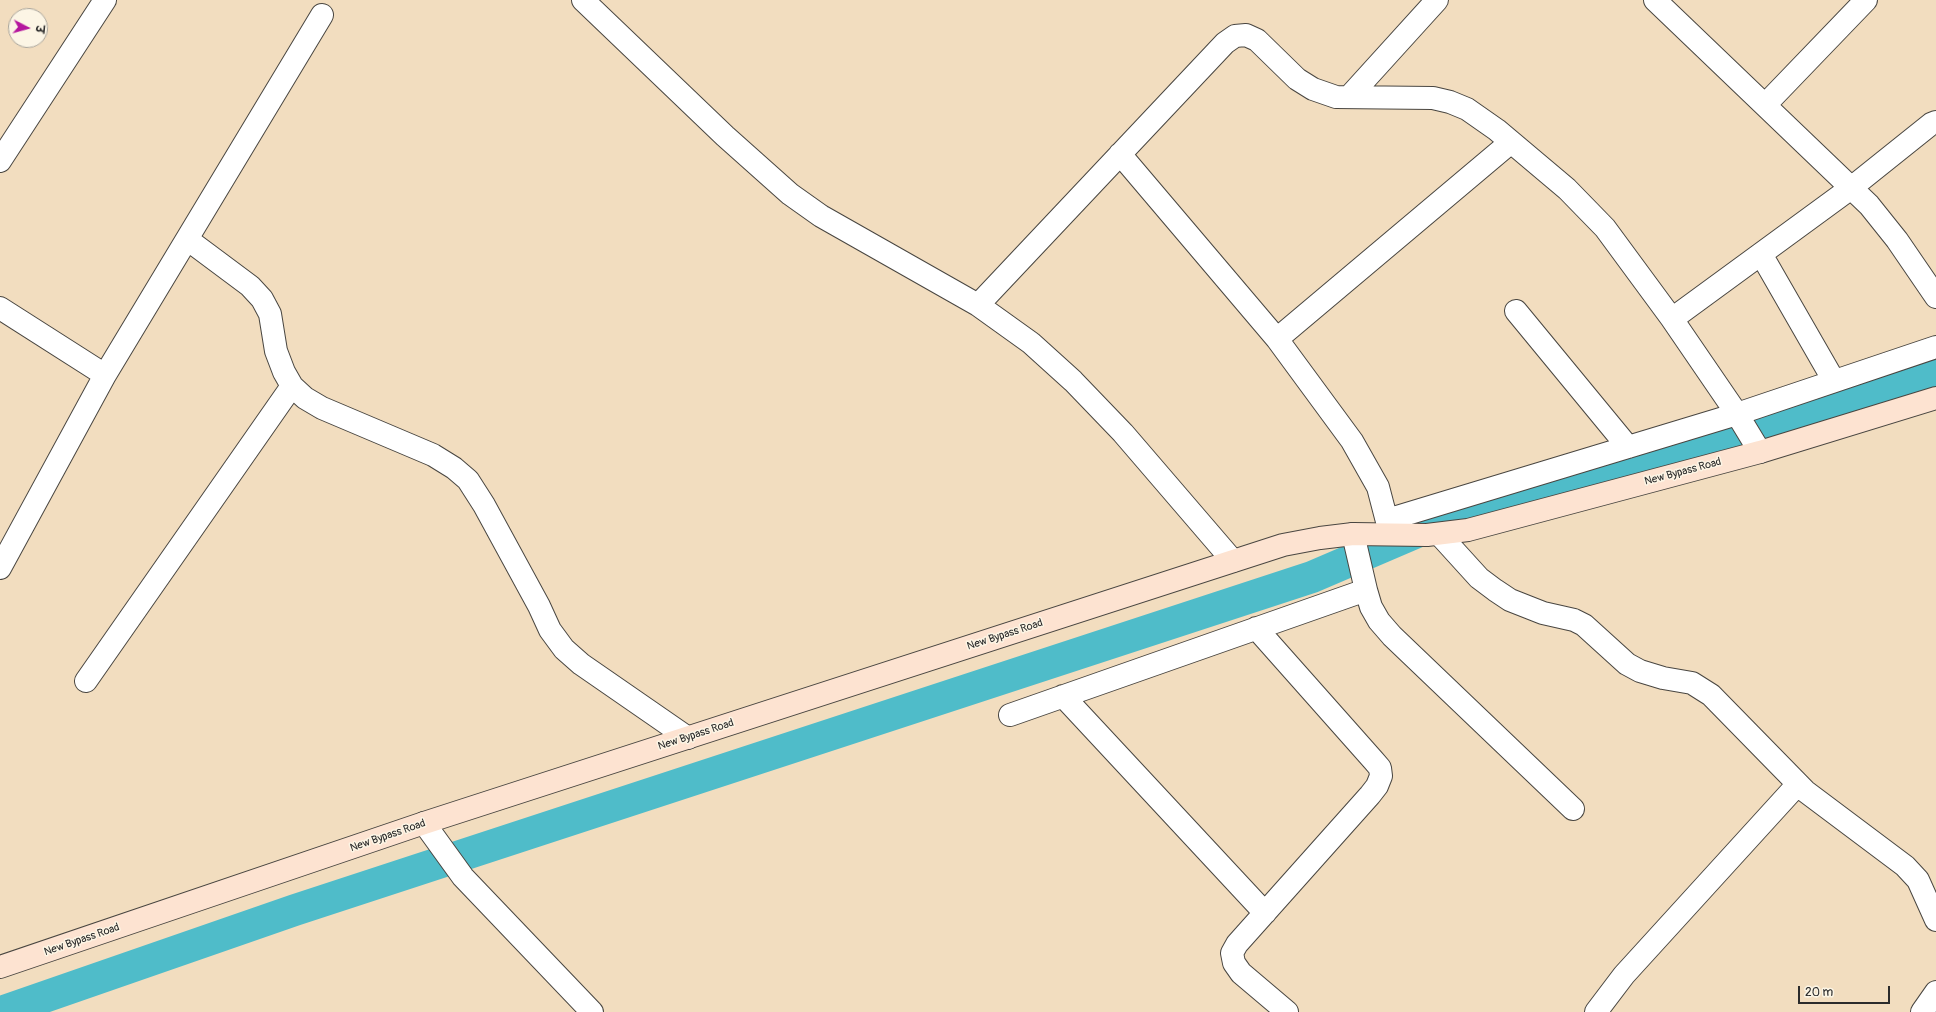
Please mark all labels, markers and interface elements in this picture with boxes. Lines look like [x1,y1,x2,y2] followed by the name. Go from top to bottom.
[8,8,48,48] north arrow
[33,25,46,34] text: उ
[1643,455,1723,489] street label: New Bypass Road
[965,617,1045,653] street label: New Bypass Road
[656,717,736,753] street label: New Bypass Road
[349,817,427,855] street label: New Bypass Road
[43,921,121,959] street label: New Bypass Road
[1800,978,1892,1004] scale bar
[1805,985,1833,1000] text: 20 m

